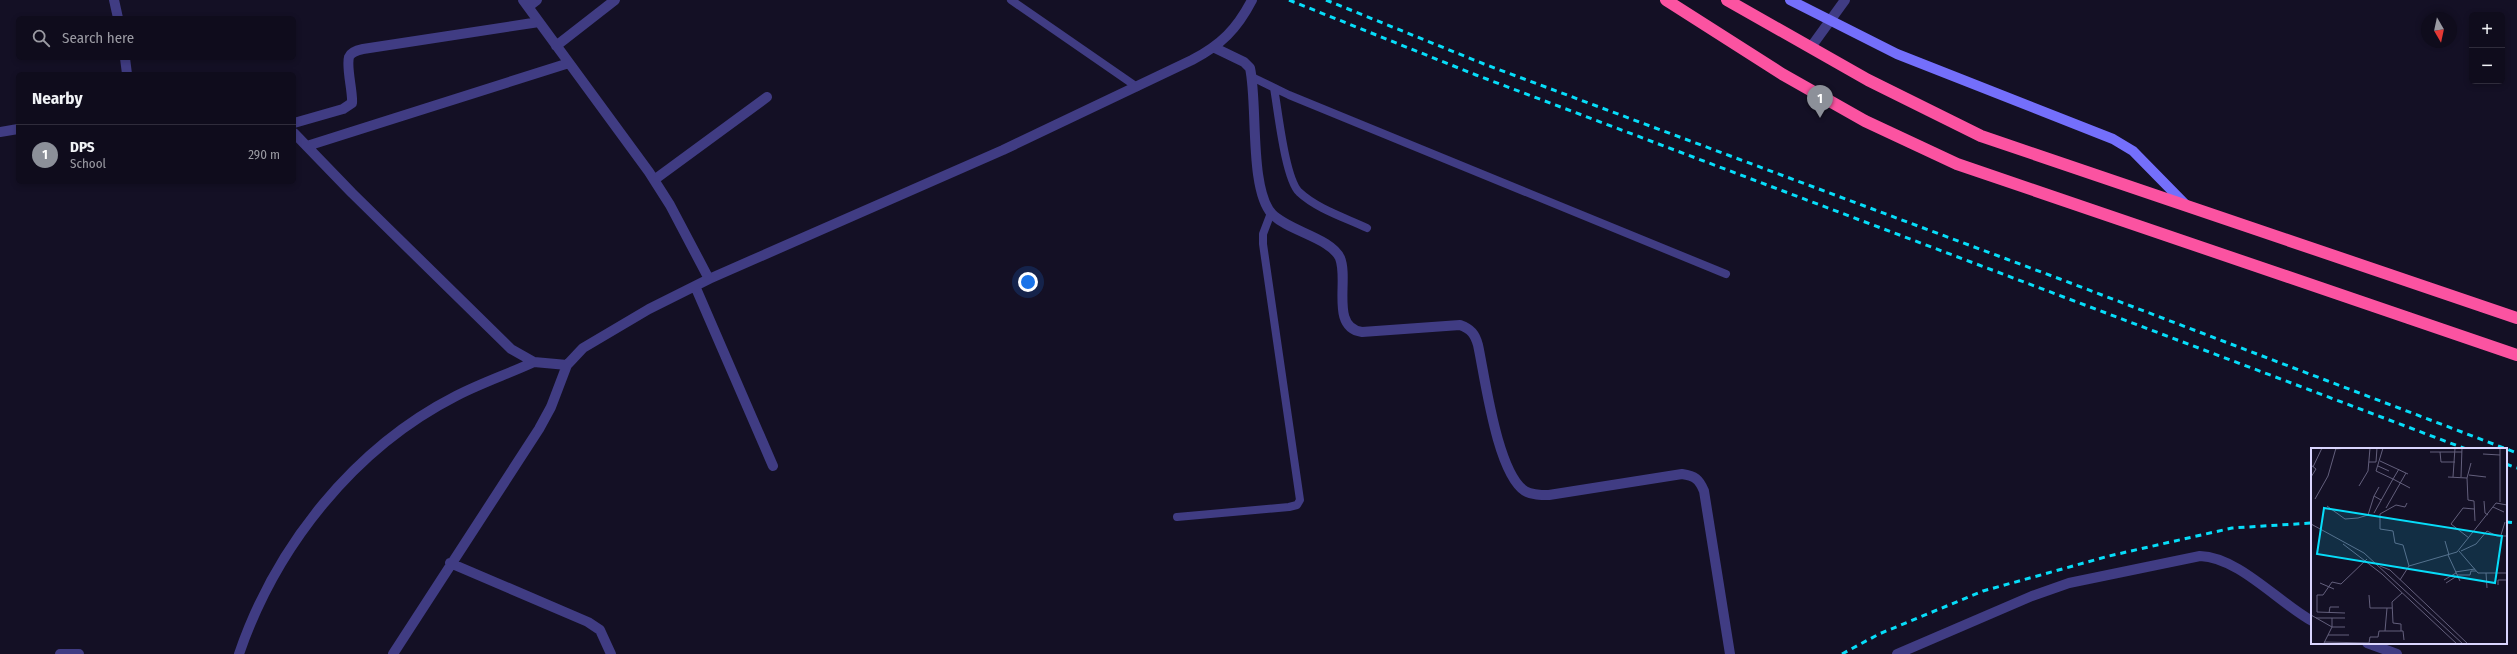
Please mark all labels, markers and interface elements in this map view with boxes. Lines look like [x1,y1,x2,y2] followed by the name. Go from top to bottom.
[2421,12,2457,48] north arrow
[2469,12,2505,84] map controls
[2469,12,2505,48] button: +
[16,16,296,60] search box
[30,27,52,49] icon: search
[62,29,134,47] text: Search here
[2469,48,2505,84] button: −
[1807,85,1833,118] pin: 1
[32,88,83,109] text: Nearby
[70,138,95,156] text: DPS
[42,147,48,162] text: 1
[248,147,280,162] text: 290 m
[70,156,106,171] text: School
[1018,272,1038,292] your location
[2311,448,2507,644] inset map

